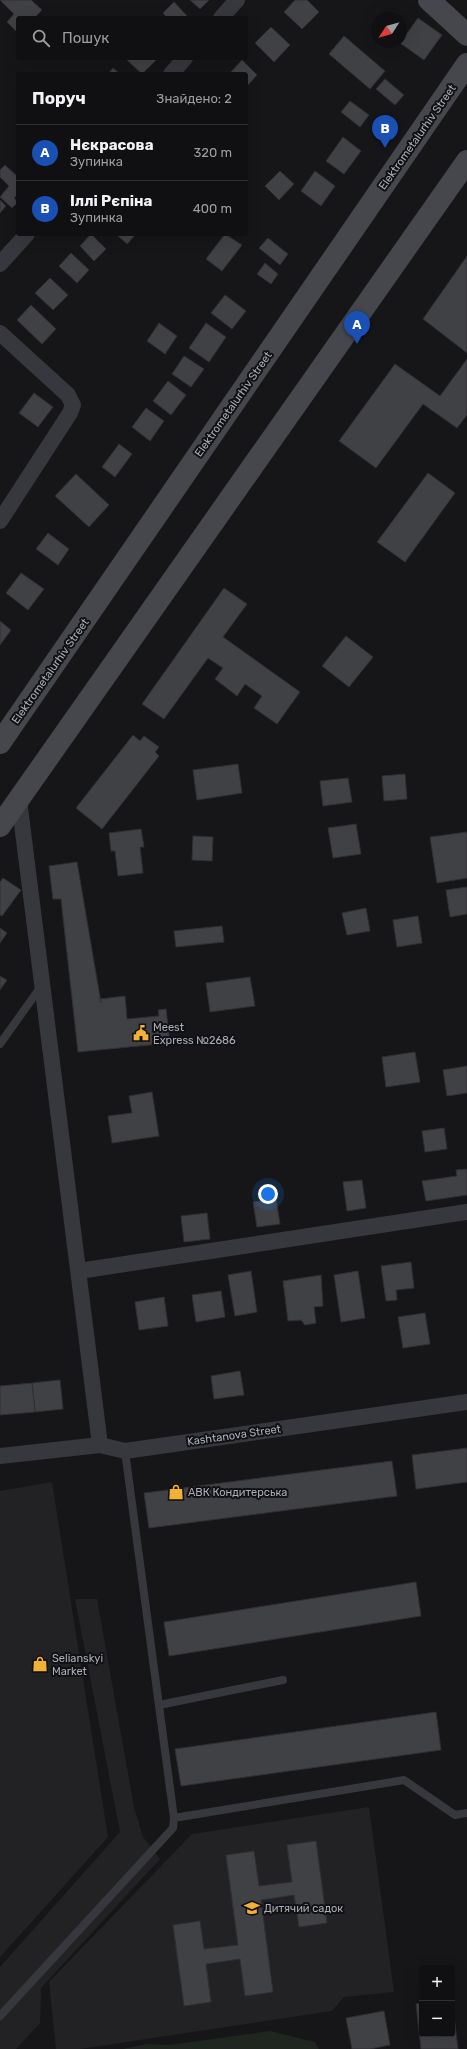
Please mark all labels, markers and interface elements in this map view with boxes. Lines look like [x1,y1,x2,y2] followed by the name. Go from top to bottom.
[371,12,407,48] north arrow
[16,16,248,60] search box
[30,27,52,49] icon: search
[62,29,109,47] text: Пошук
[376,82,459,192] street label: Elektrometalurhiv Street
[32,88,86,108] text: Поруч
[156,91,232,106] text: Знайдено: 2
[372,115,398,148] pin: B
[70,136,153,154] text: Нєкрасова
[40,145,50,160] text: A
[194,145,232,160] text: 320 m
[70,154,123,169] text: Зупинка
[70,192,152,210] text: Іллі Рєпіна
[40,201,50,216] text: B
[193,201,232,216] text: 400 m
[70,210,123,225] text: Зупинка
[344,311,370,344] pin: A
[192,349,275,459] street label: Elektrometalurhiv Street
[9,616,92,726] street label: Elektrometalurhiv Street
[153,1021,236,1047] place label: Meest Express №2686
[132,1024,150,1042] public building icon: Meest Express №2686
[258,1184,278,1204] your location
[186,1422,282,1449] street label: Kashtanova Street
[167,1483,185,1501] shop icon: АВК Кондитерська
[188,1486,287,1499] place label: АВК Кондитерська
[52,1652,103,1678] place label: Selianskyi Market
[31,1655,49,1673] shop icon: Selianskyi Market
[243,1899,261,1917] school or university icon: Дитячий садок
[264,1902,343,1915] place label: Дитячий садок
[419,1965,455,2037] map controls
[419,1965,455,2001] button: +
[419,2001,455,2037] button: −

